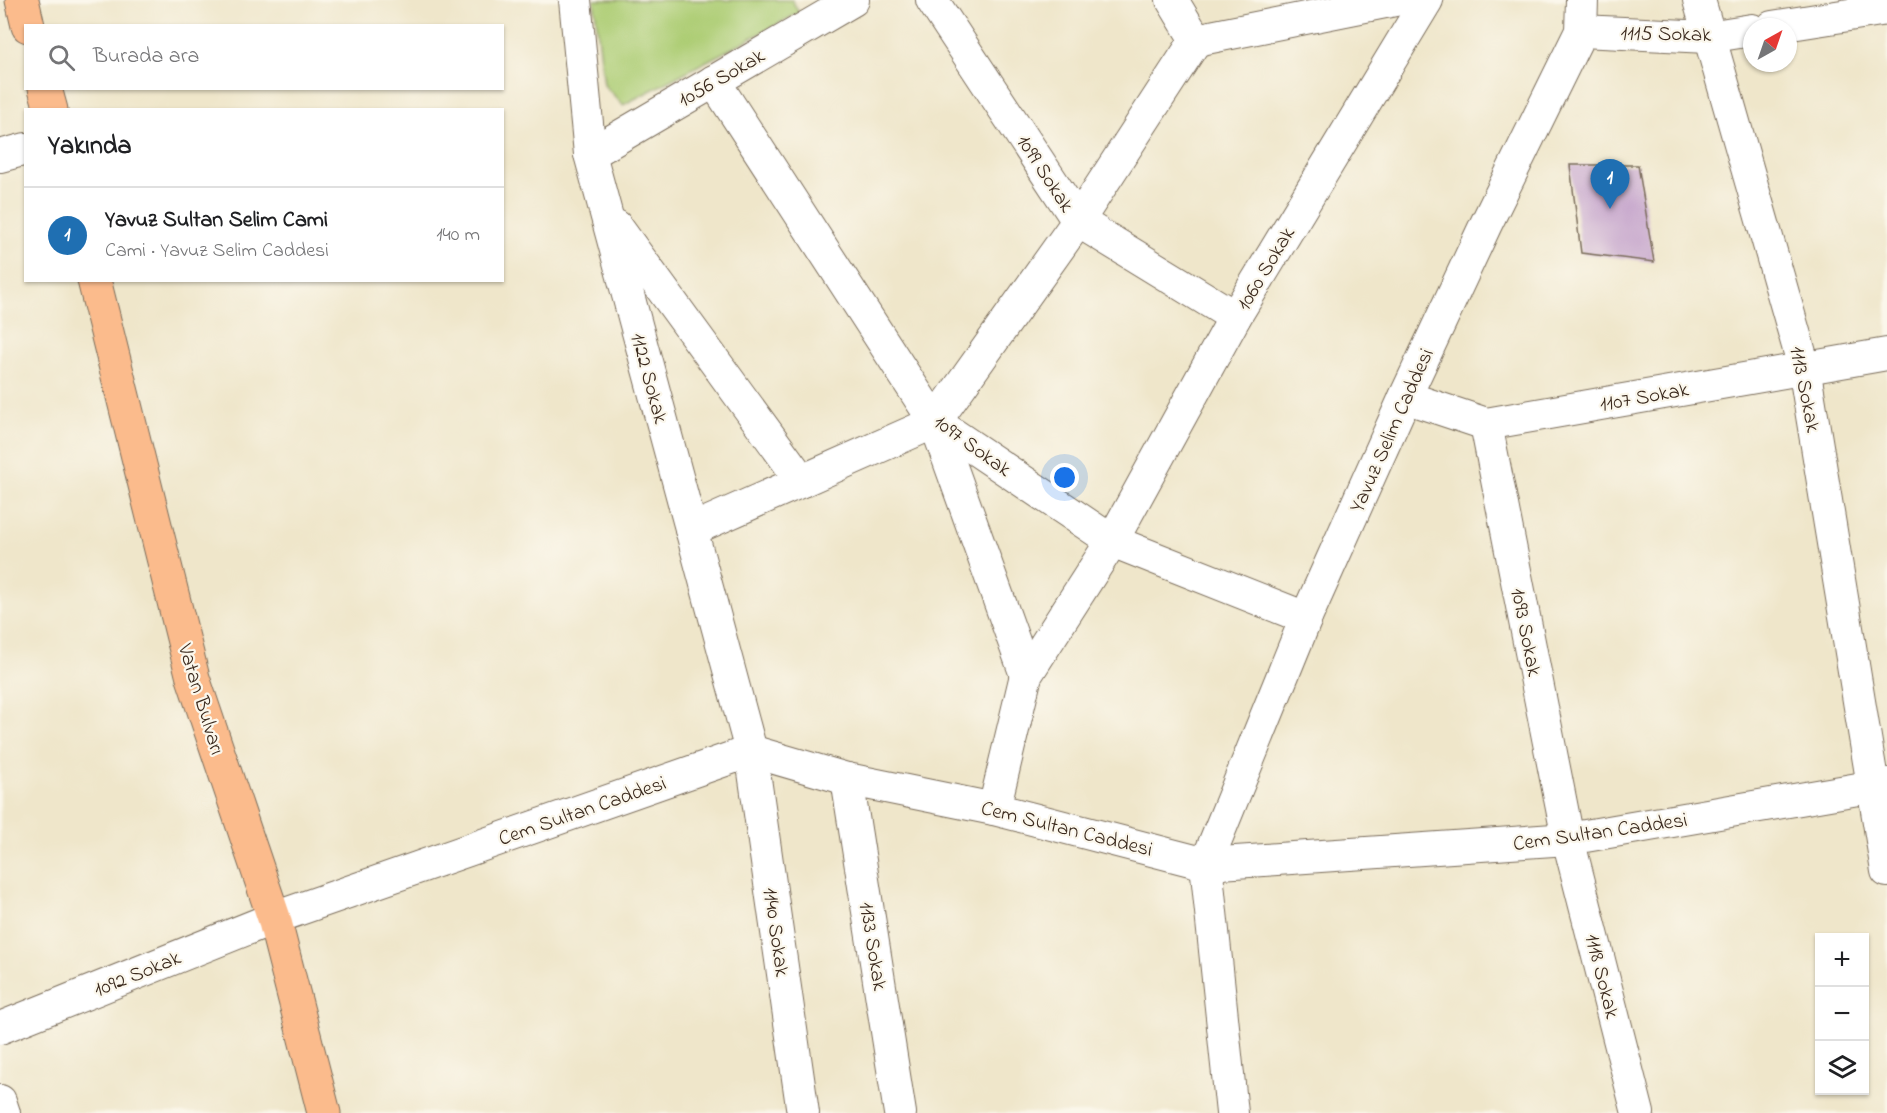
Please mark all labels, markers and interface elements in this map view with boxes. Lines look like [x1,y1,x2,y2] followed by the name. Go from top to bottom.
[1743,18,1797,72] north arrow
[1620,19,1712,51] street label: 1115 Sokak
[24,24,504,90] search box
[45,41,78,74] icon: search
[93,41,199,73] text: Burada ara
[673,41,772,116] street label: 1056 Sokak
[48,128,132,166] text: Yakında
[1008,129,1081,219] street label: 1099 Sokak
[1590,160,1630,209] pin: 1
[105,205,328,237] text: Yavuz Sultan Selim Cami
[64,221,71,250] text: 1
[436,221,480,250] text: 140 m
[1230,221,1304,317] street label: 1060 Sokak
[105,237,329,266] text: Cami · Yavuz Selim Caddesi
[622,330,675,428] street label: 1122 Sokak
[1343,344,1443,518] street label: Yavuz Selim Caddesi
[1781,344,1827,436] street label: 1113 Sokak
[1598,375,1692,421] street label: 1107 Sokak
[927,408,1017,486] street label: 1097 Sokak
[1050,463,1079,492] your location
[1502,586,1548,680] street label: 1093 Sokak
[169,639,231,759] street label: Vatan Bulvarı
[495,769,671,855] street label: Cem Sultan Caddesi
[978,794,1155,866] street label: Cem Sultan Caddesi
[1511,806,1689,860] street label: Cem Sultan Caddesi
[754,886,796,980] street label: 1140 Sokak
[850,900,894,994] street label: 1133 Sokak
[1576,931,1626,1023] street label: 1118 Sokak
[1815,933,1869,1095] map controls
[1815,933,1869,987] button: +
[90,944,186,1006] street label: 1092 Sokak
[1815,987,1869,1041] button: −
[1815,1041,1869,1095] button: layers

